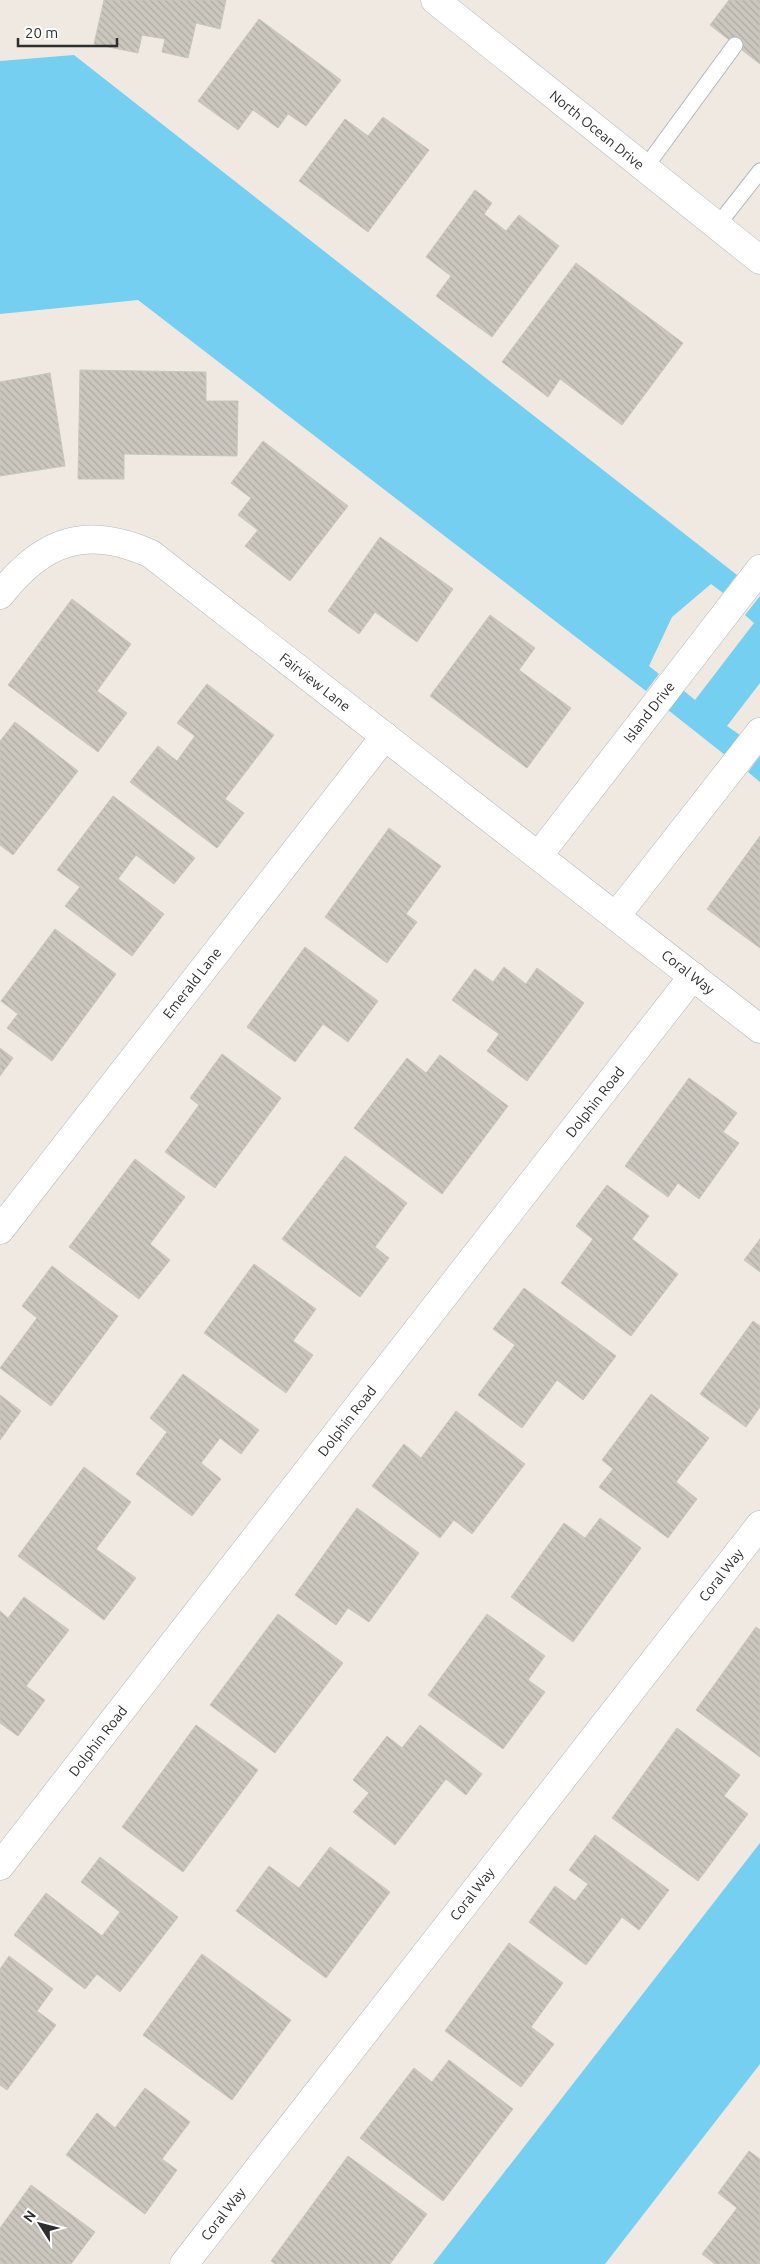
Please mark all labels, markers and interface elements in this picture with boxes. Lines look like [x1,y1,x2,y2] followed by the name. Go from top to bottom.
[18,15,116,47] scale bar
[25,24,58,41] text: 20 m
[547,87,647,173] street label: North Ocean Drive
[277,649,353,715] street label: Fairview Lane
[620,678,678,746] street label: Island Drive
[159,944,225,1022] street label: Emerald Lane
[658,946,718,998] street label: Coral Way
[563,1064,627,1140] street label: Dolphin Road
[315,1383,379,1459] street label: Dolphin Road
[695,1545,747,1605] street label: Coral Way
[66,1703,130,1779] street label: Dolphin Road
[446,1864,498,1924] street label: Coral Way
[197,2184,249,2244] street label: Coral Way
[15,2199,65,2249] north arrow
[20,2207,39,2225] text: N

